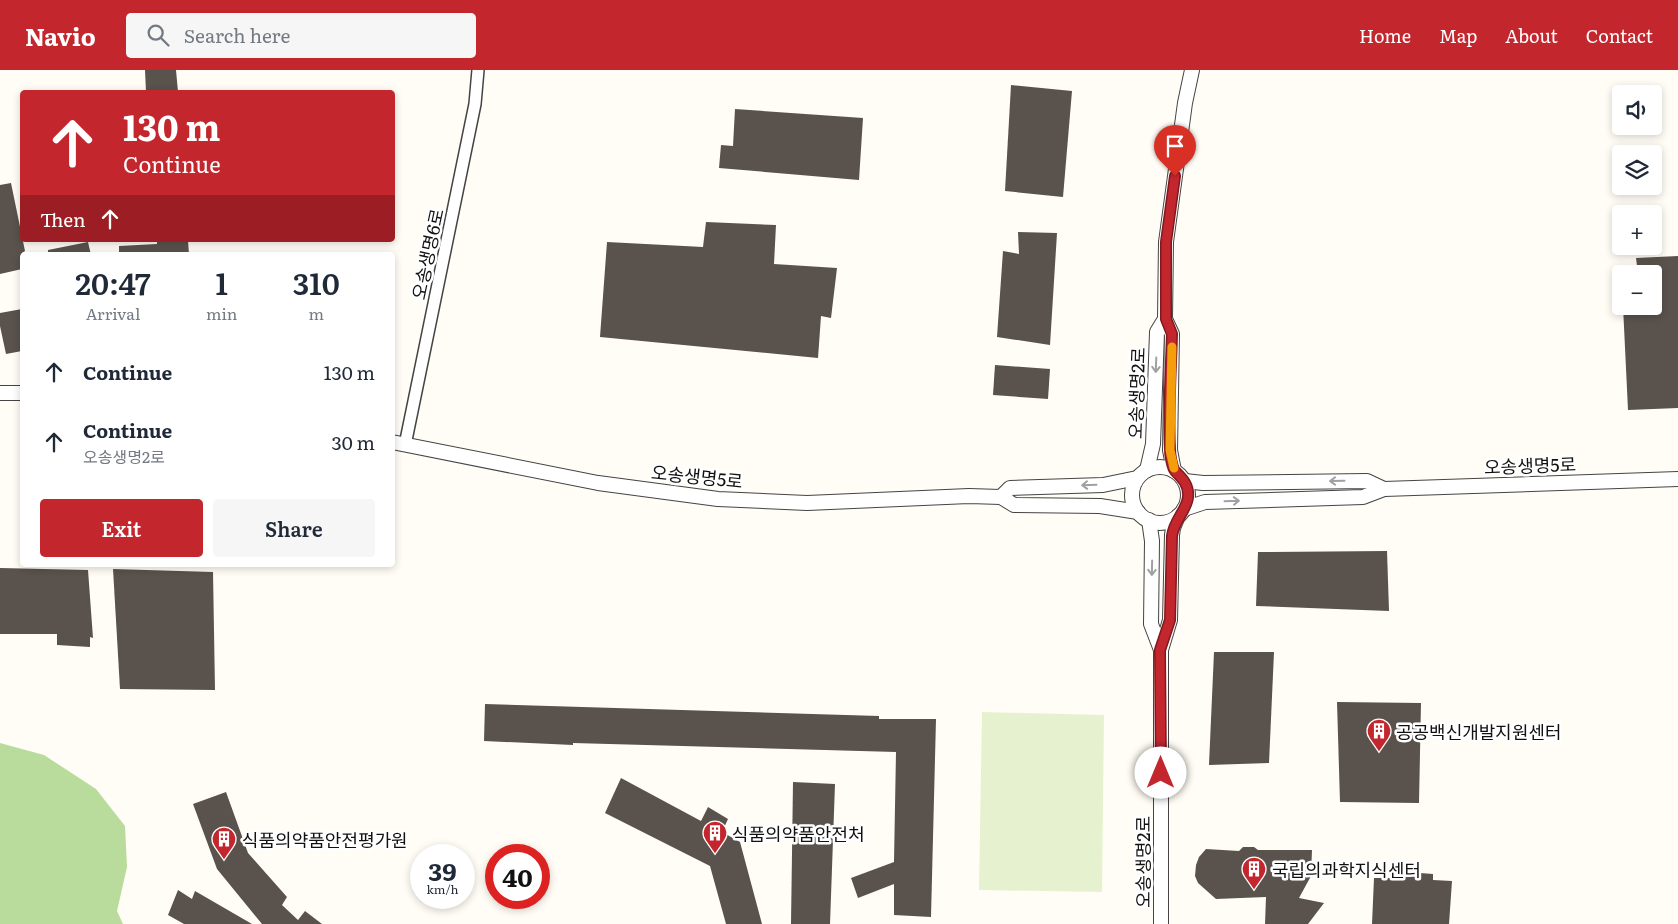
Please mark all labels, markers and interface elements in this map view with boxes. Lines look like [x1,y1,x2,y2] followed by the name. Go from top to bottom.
[126,13,476,58] search box
[25,18,96,53] text: Navio
[144,21,172,49] icon: search
[184,21,290,49] text: Search here
[1359,22,1411,49] text: Home
[1439,22,1477,49] text: Map
[1505,22,1558,49] text: About
[1586,22,1653,49] text: Contact
[1612,85,1662,315] map controls
[1612,85,1662,135] button: sound
[123,100,220,152] text: 130 m
[40,110,105,175] icon: ahead
[1154,125,1196,176] pin
[1161,132,1189,160] icon: arrive
[1612,145,1662,195] button: layers
[123,147,221,180] text: Continue
[40,205,86,233] text: Then
[96,205,124,233] icon: ahead
[1612,205,1662,255] button: +
[404,206,450,302] street label: 오송생명6로
[75,260,151,304] text: 20:47
[216,260,228,304] text: 1
[293,260,340,304] text: 310
[1612,265,1662,315] button: −
[86,301,140,325] text: Arrival
[206,301,237,325] text: min
[308,301,324,325] text: m
[1121,347,1151,439] street label: 오송생명2로
[1151,357,1160,373] one-way arrow
[40,358,68,386] icon: ahead
[83,358,172,386] text: Continue
[324,358,375,386] text: 130 m
[83,416,172,444] text: Continue
[40,428,68,456] icon: ahead
[331,428,375,456] text: 30 m
[83,444,165,468] text: 오송생명2로
[1484,450,1576,480] street label: 오송생명5로
[650,458,744,494] street label: 오송생명5로
[1329,476,1346,486] one-way arrow
[1081,481,1097,490] one-way arrow
[1224,496,1240,506] one-way arrow
[40,499,203,557] button: Exit
[213,499,375,557] button: Share
[1147,560,1157,576] one-way arrow
[1366,718,1392,752] building icon: 공공백신개발지원센터
[1396,718,1562,745] place label: 공공백신개발지원센터
[1134,746,1186,798] position arrow
[1129,816,1156,908] street label: 오송생명2로
[702,820,728,854] building icon: 식품의약품안전처
[732,820,864,847] place label: 식품의약품안전처
[211,826,237,860] building icon: 식품의약품안전평가원
[242,826,408,853] place label: 식품의약품안전평가원
[485,844,550,909] speed limit sign: 40
[428,852,457,889] text: 39
[1241,856,1267,890] building icon: 국립의과학지식센터
[1272,856,1421,883] place label: 국립의과학지식센터
[427,880,458,898] text: km/h

